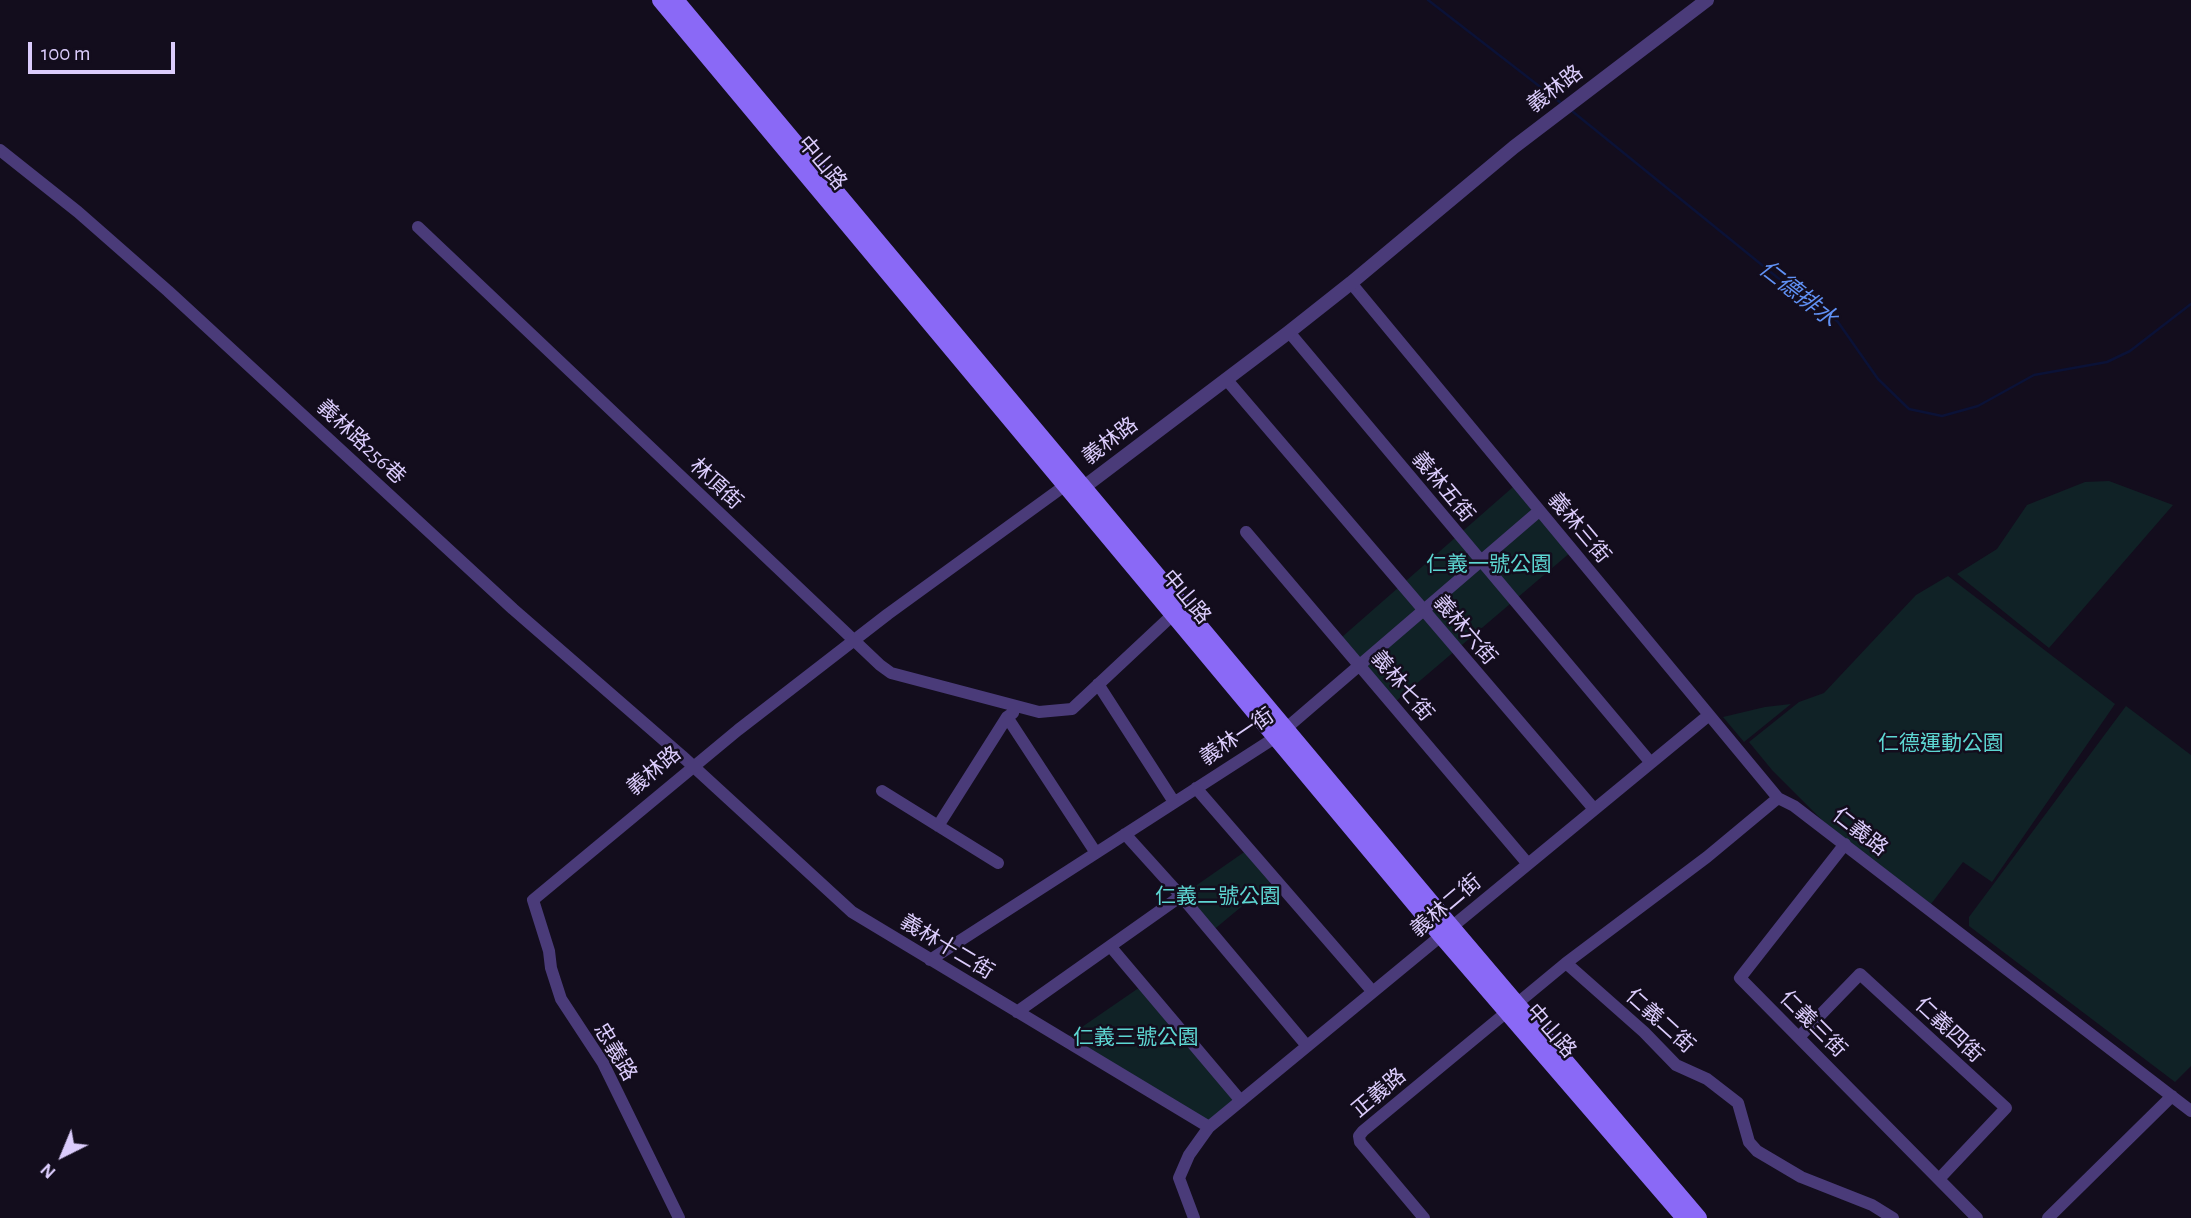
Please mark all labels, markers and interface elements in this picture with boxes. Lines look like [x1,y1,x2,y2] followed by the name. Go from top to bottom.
[32,28,178,72] scale bar
[41,43,91,64] text: 100 m
[1522,60,1588,118] street label: 義林路
[792,131,852,195] street label: 中山路
[1753,255,1843,333] water label: 仁德排水
[311,395,411,489] street label: 義林路256巷
[1077,412,1143,470] street label: 義林路
[1406,447,1480,527] street label: 義林五街
[684,453,748,515] street label: 林頂街
[1542,488,1616,568] street label: 義林三街
[1426,552,1552,578] park label: 仁義一號公園
[1156,565,1216,629] street label: 中山路
[1428,590,1502,670] street label: 義林六街
[1365,646,1439,726] street label: 義林七街
[1195,703,1279,771] street label: 義林一街
[1878,731,2004,757] park label: 仁德運動公園
[622,741,686,801] street label: 義林路
[1827,803,1893,861] street label: 仁義路
[1406,869,1486,943] street label: 義林二街
[1155,884,1281,910] park label: 仁義二號公園
[896,909,998,985] street label: 義林十二街
[1620,984,1700,1058] street label: 仁義二街
[1774,985,1852,1063] street label: 仁義三街
[1910,992,1988,1068] street label: 仁義四街
[1521,999,1581,1063] street label: 中山路
[588,1019,642,1085] street label: 忠義路
[1073,1025,1199,1051] park label: 仁義三號公園
[1347,1063,1411,1123] street label: 正義路
[28,1120,98,1190] north arrow
[37,1159,60,1182] text: N

